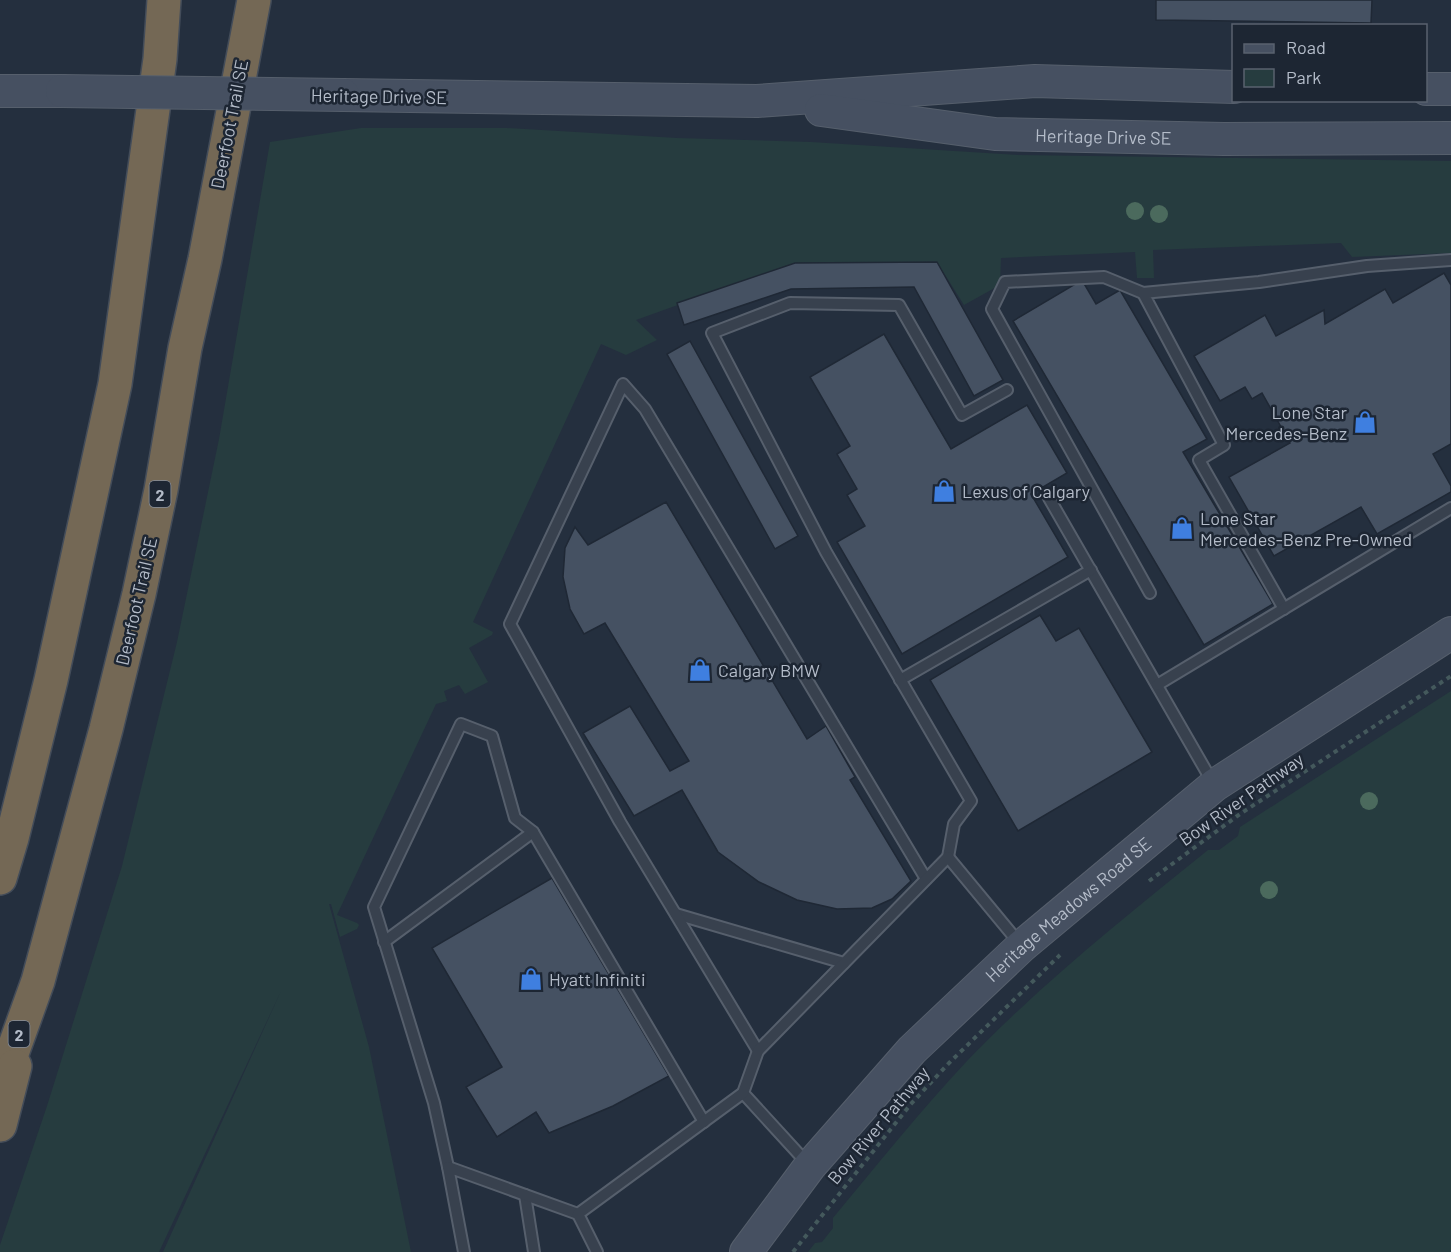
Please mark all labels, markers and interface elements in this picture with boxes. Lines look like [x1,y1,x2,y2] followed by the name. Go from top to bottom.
[1232,24,1427,102] legend
[1286,36,1326,58] text: Road
[206,58,252,190] street label: Deerfoot Trail SE
[1286,66,1321,88] text: Park
[311,84,447,108] street label: Heritage Drive SE
[1035,124,1172,149] street label: Heritage Drive SE
[1226,401,1347,444] place label: Lone Star Mercedes-Benz
[1352,409,1378,435] shop icon: Lone Star Mercedes-Benz
[931,478,957,504] shop icon: Lexus of Calgary
[962,480,1090,502] place label: Lexus of Calgary
[150,481,170,507] road number: 2
[1200,507,1412,550] place label: Lone Star Mercedes-Benz Pre-Owned
[1169,515,1195,541] shop icon: Lone Star Mercedes-Benz Pre-Owned
[111,535,161,667] street label: Deerfoot Trail SE
[687,657,713,683] shop icon: Calgary BMW
[718,659,820,681] place label: Calgary BMW
[1175,748,1307,850] street label: Bow River Pathway
[980,832,1156,986] street label: Heritage Meadows Road SE
[518,966,544,992] shop icon: Hyatt Infiniti
[549,968,646,990] place label: Hyatt Infiniti
[8,1021,29,1047] road number: 2
[822,1062,934,1188] street label: Bow River Pathway

